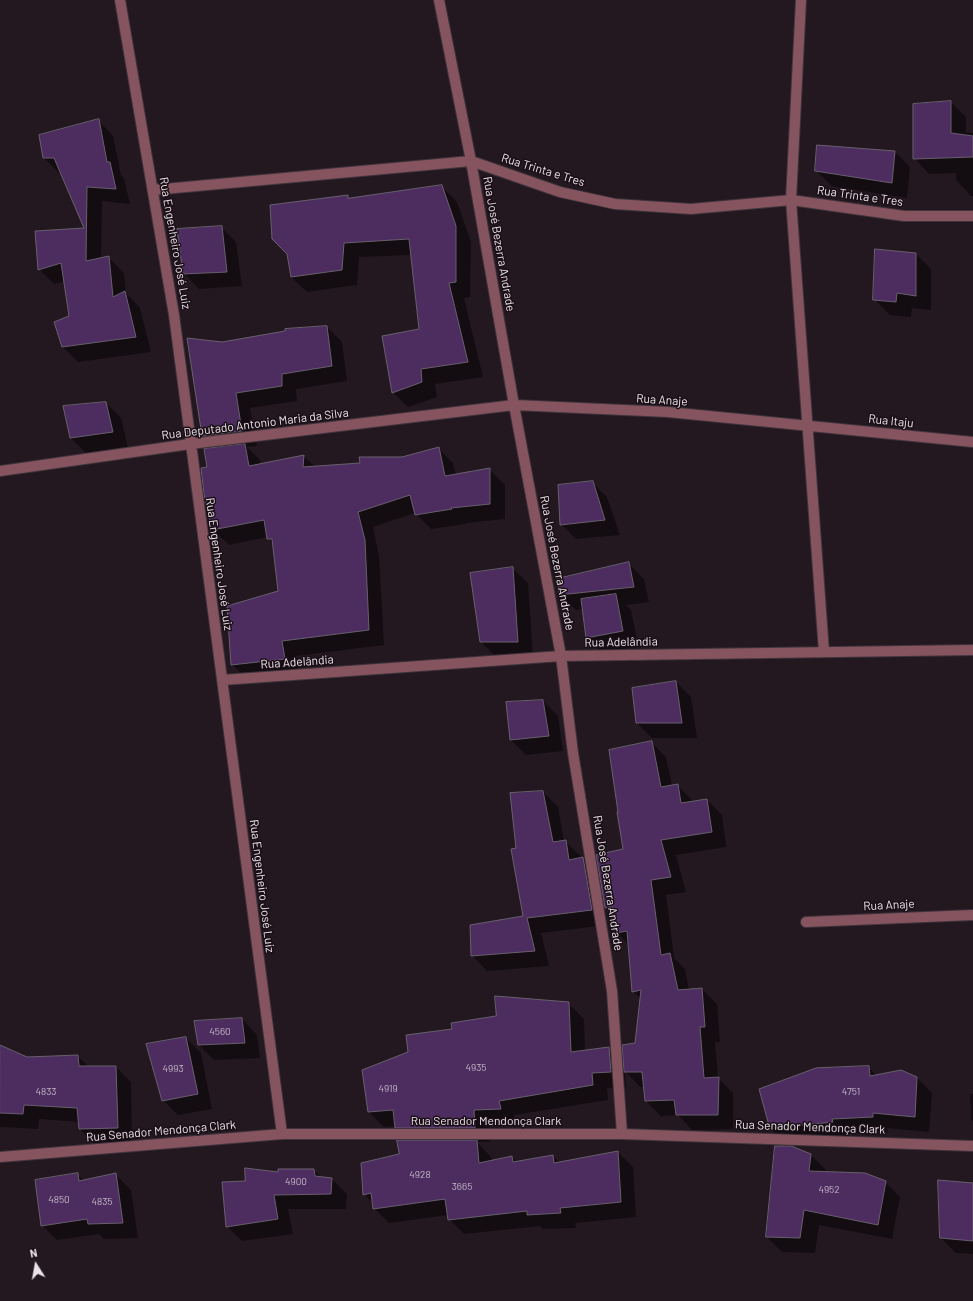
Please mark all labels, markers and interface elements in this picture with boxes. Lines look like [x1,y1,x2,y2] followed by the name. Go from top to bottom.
[499,150,587,190] street label: Rua Trinta e Tres
[480,175,518,313] street label: Rua José Bezerra Andrade
[156,176,194,310] street label: Rua Engenheiro José Luiz
[816,183,904,209] street label: Rua Trinta e Tres
[636,391,688,409] street label: Rua Anaje
[161,405,349,443] street label: Rua Deputado Antonio Maria da Silva
[868,411,914,431] street label: Rua Itaju
[537,494,577,632] street label: Rua José Bezerra Andrade
[203,497,235,631] street label: Rua Engenheiro José Luiz
[584,634,658,650] street label: Rua Adelândia
[260,652,334,672] street label: Rua Adelândia
[590,814,626,952] street label: Rua José Bezerra Andrade
[247,819,277,953] street label: Rua Engenheiro José Luiz
[863,896,915,914] street label: Rua Anaje
[209,1026,231,1038] house number: 4560
[465,1062,487,1074] house number: 4935
[162,1063,184,1075] house number: 4993
[378,1083,398,1095] house number: 4919
[35,1086,57,1098] house number: 4833
[842,1086,860,1098] house number: 4751
[411,1114,561,1128] street label: Rua Senador Mendonça Clark
[85,1117,237,1145] street label: Rua Senador Mendonça Clark
[735,1117,885,1137] street label: Rua Senador Mendonça Clark
[409,1169,431,1181] house number: 4928
[285,1176,307,1188] house number: 4900
[452,1181,472,1193] house number: 3665
[818,1184,840,1196] house number: 4952
[48,1194,70,1206] house number: 4850
[91,1196,113,1208] house number: 4835
[16,1245,56,1285] north arrow
[29,1246,38,1260] text: N

